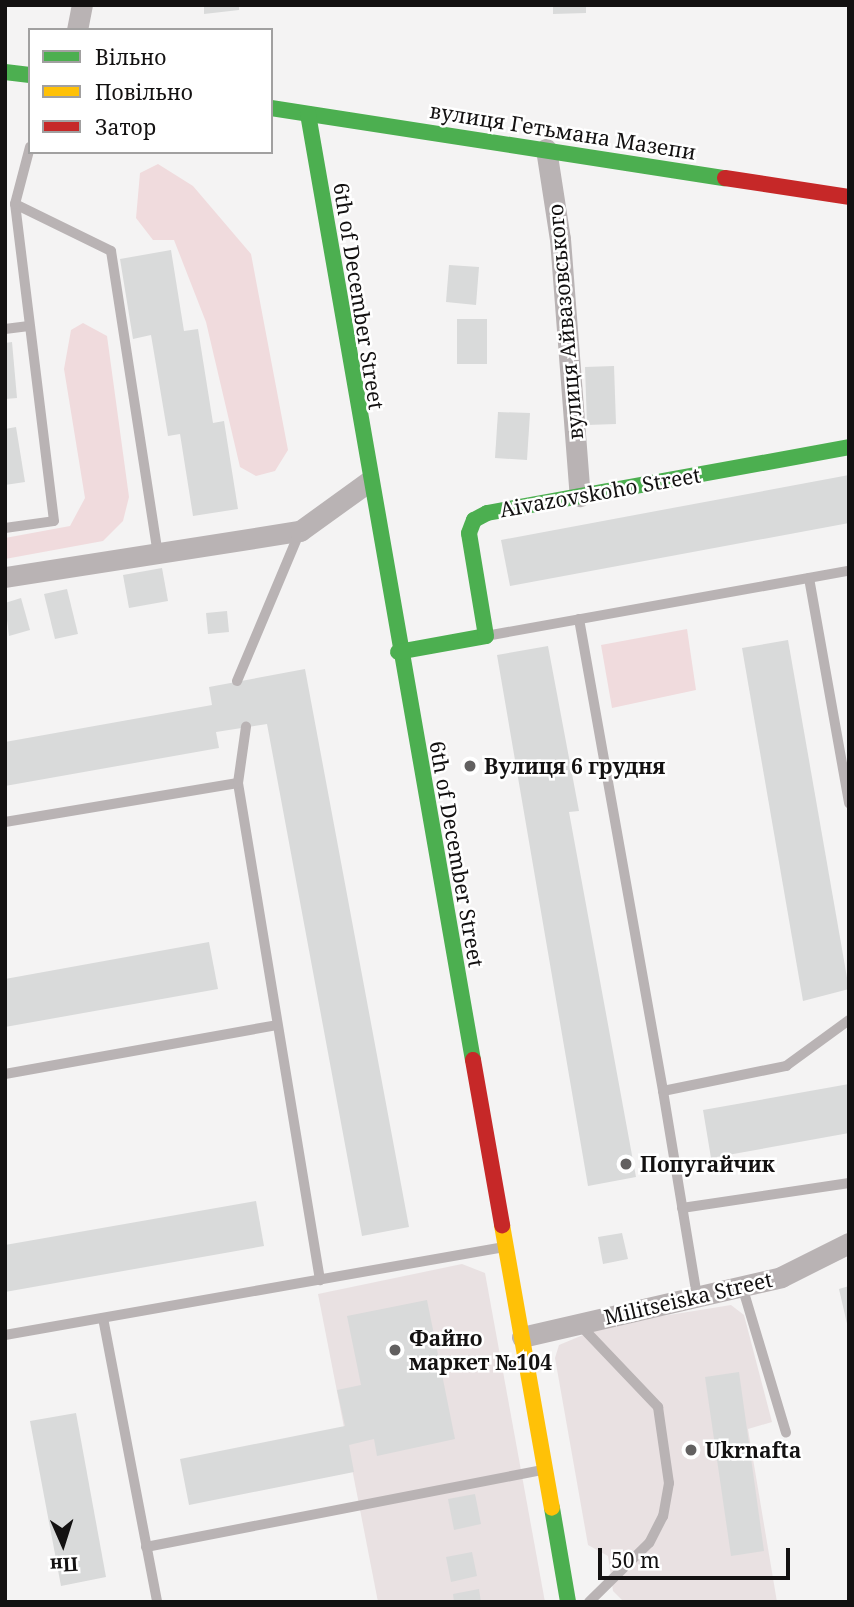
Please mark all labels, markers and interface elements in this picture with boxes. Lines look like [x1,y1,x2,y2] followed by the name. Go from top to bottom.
[28,28,273,154] legend
[95,43,166,71] text: Вільно
[95,78,193,106] text: Повільно
[428,97,698,165] street label: вулиця Гетьмана Мазепи
[95,113,156,141] text: Затор
[329,181,389,411] street label: 6th of December Street
[542,203,588,441] street label: вулиця Айвазовського
[498,462,702,522] street label: Aivazovskoho Street
[425,739,489,969] street label: 6th of December Street
[484,753,665,779] place label: Вулиця 6 грудня
[462,758,478,774] marker: Вулиця 6 грудня
[640,1151,775,1177] place label: Попугайчик
[618,1156,634,1172] marker: Попугайчик
[601,1266,775,1330] street label: Militseiska Street
[409,1325,552,1375] place label: Файно маркет №104
[387,1342,403,1358] marker: Файно маркет №104
[705,1437,801,1463] place label: Ukrnafta
[683,1442,699,1458] marker: Ukrnafta
[28,1509,98,1579] north arrow
[602,1534,794,1578] scale bar
[611,1546,660,1574] text: 50 m
[49,1551,79,1579] text: Пн

